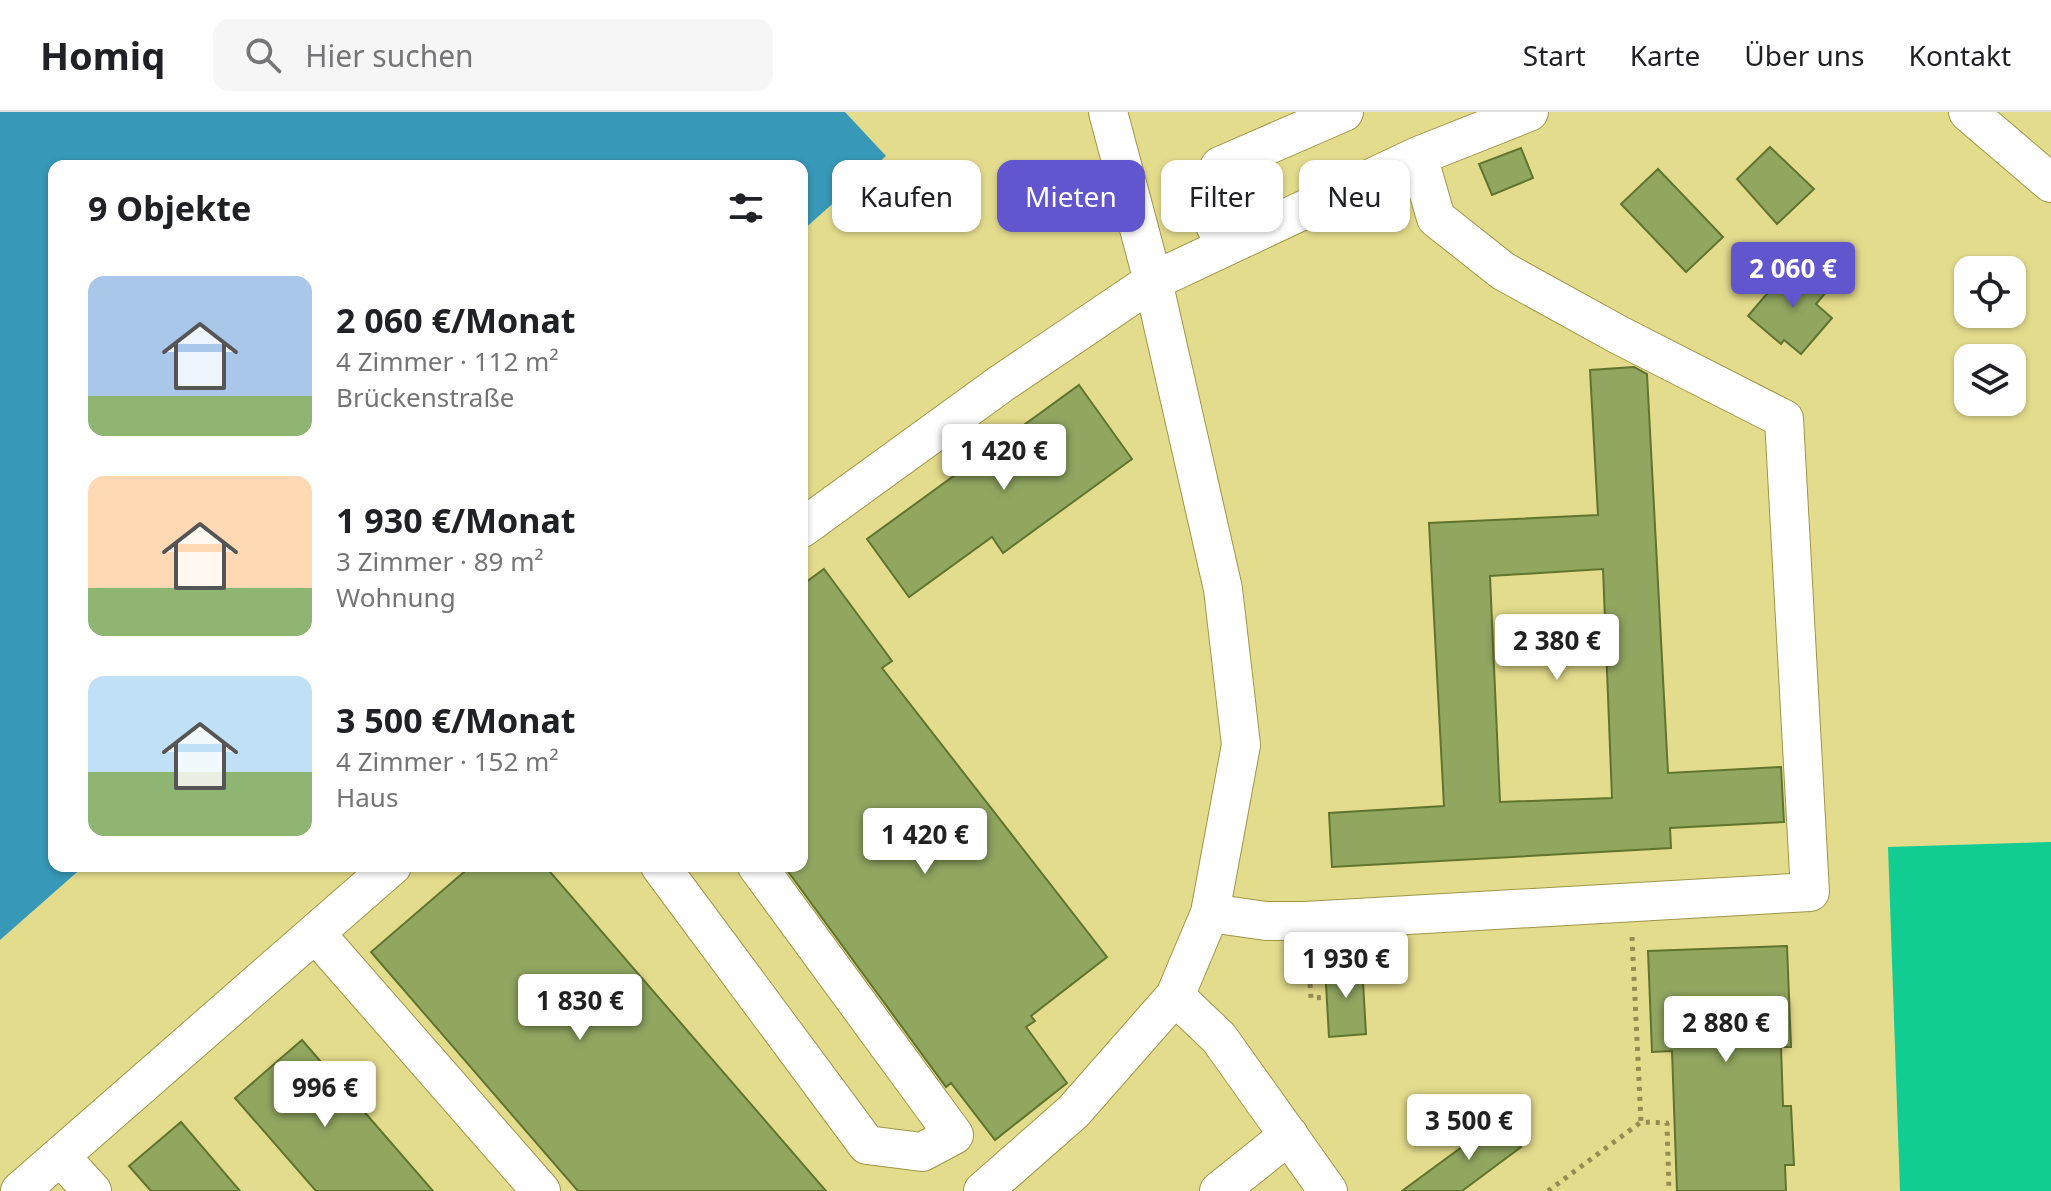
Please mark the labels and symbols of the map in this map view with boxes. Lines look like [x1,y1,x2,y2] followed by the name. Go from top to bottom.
[1719,242,1867,310] pin: 2 060 €
[930,424,1078,492] pin: 1 420 €
[1483,614,1631,682] pin: 2 380 €
[851,808,999,876] pin: 1 420 €
[1272,932,1420,1000] pin: 1 930 €
[506,974,654,1042] pin: 1 830 €
[1652,996,1800,1064] pin: 2 880 €
[269,1061,381,1129] pin: 996 €
[1395,1094,1543,1162] pin: 3 500 €

